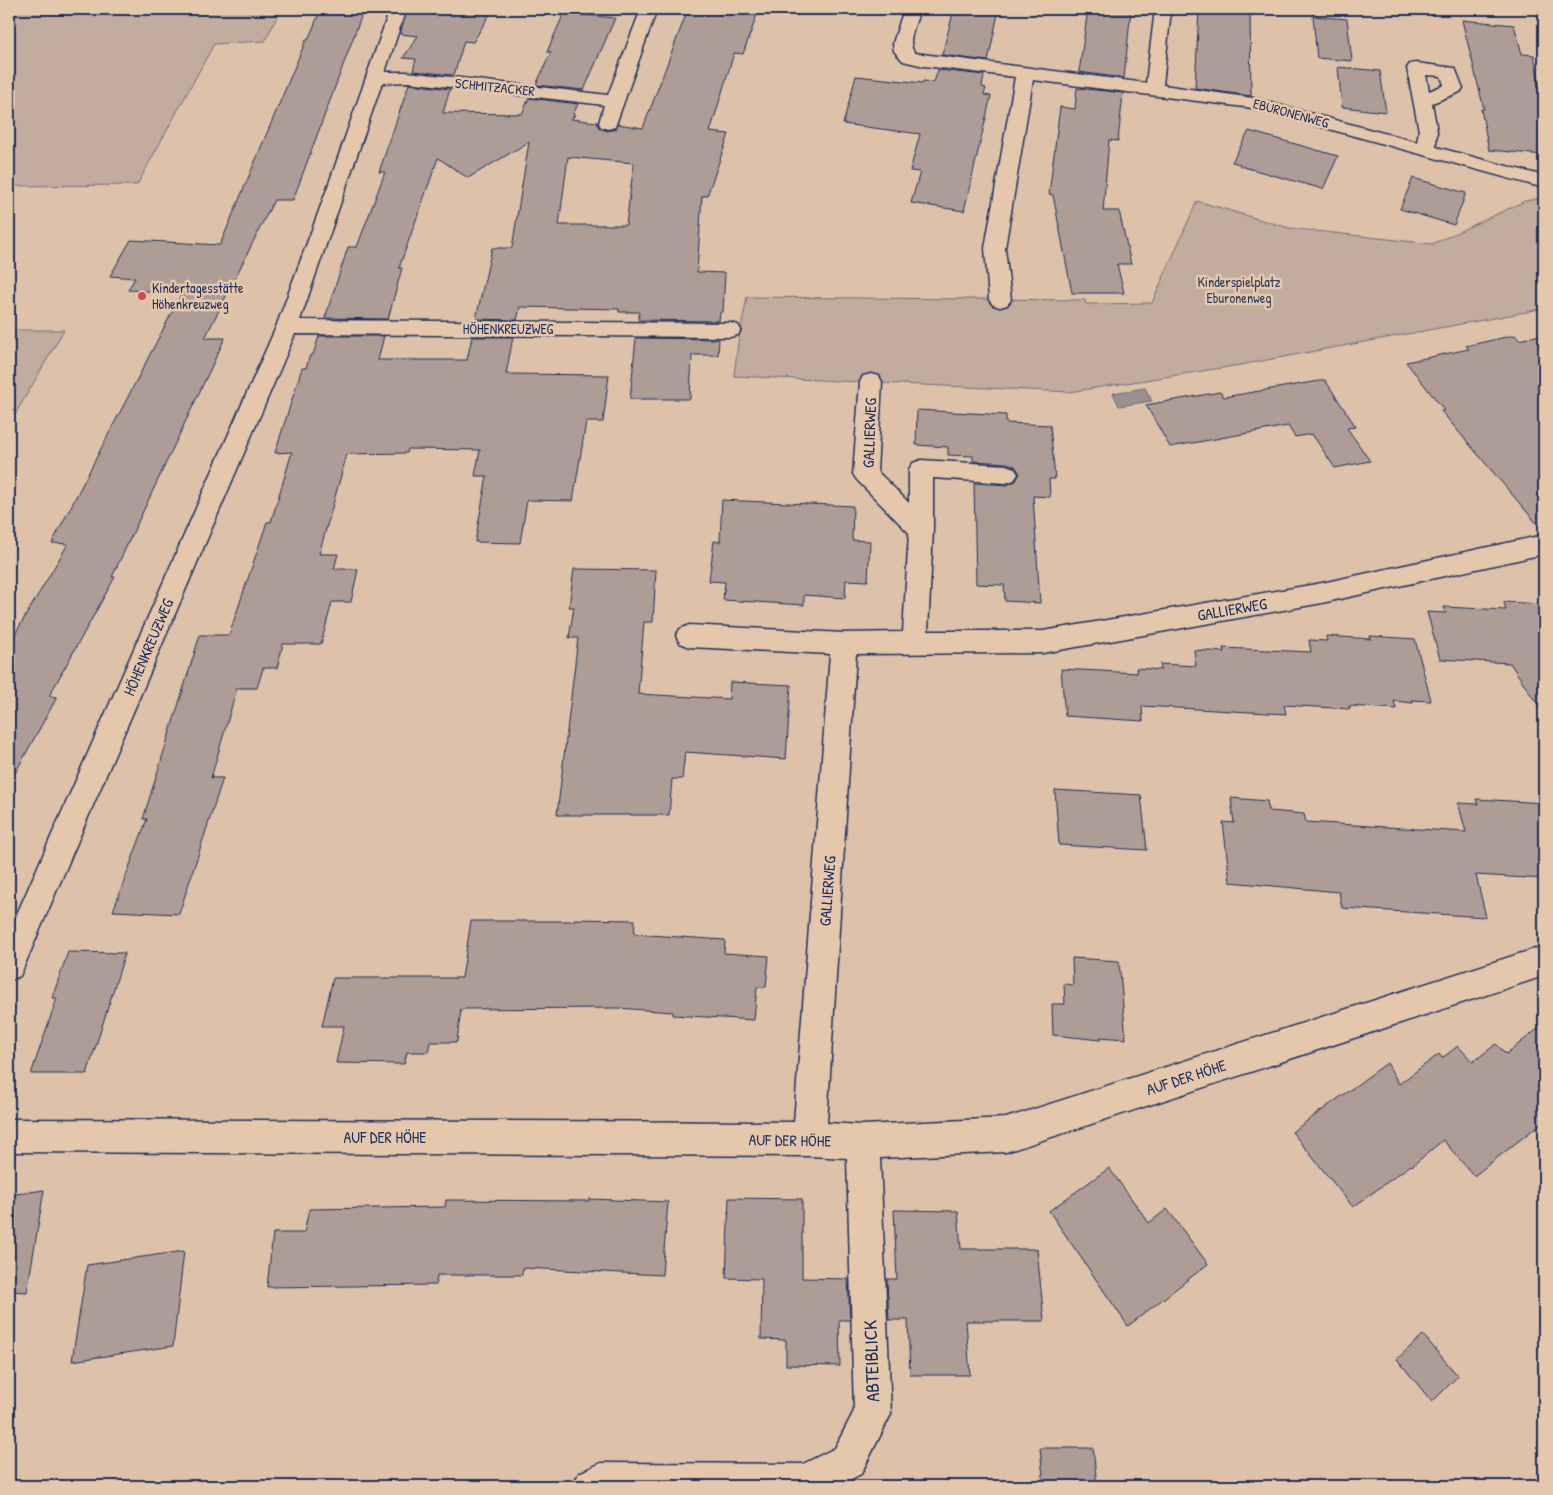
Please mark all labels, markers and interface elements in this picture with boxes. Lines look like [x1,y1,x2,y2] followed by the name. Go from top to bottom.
[454,73,536,100] street label: SCHMITZACKER
[1251,93,1331,132] street label: EBURONENWEG
[1197,272,1281,308] park label: Kinderspielplatz Eburonenweg
[152,278,244,314] place label: Kindertagesstätte Höhenkreuzweg
[136,290,148,302] marker: Kindertagesstätte Höhenkreuzweg
[463,319,554,338] street label: HÖHENKREUZWEG
[857,397,881,468] street label: GALLIERWEG
[1196,592,1269,626] street label: GALLIERWEG
[118,595,179,699] street label: HÖHENKREUZWEG
[814,855,840,927] street label: GALLIERWEG
[1143,1054,1229,1100] street label: AUF DER HÖHE
[344,1126,426,1148] street label: AUF DER HÖHE
[748,1128,832,1152] street label: AUF DER HÖHE
[857,1319,885,1403] street label: ABTEIBLICK

